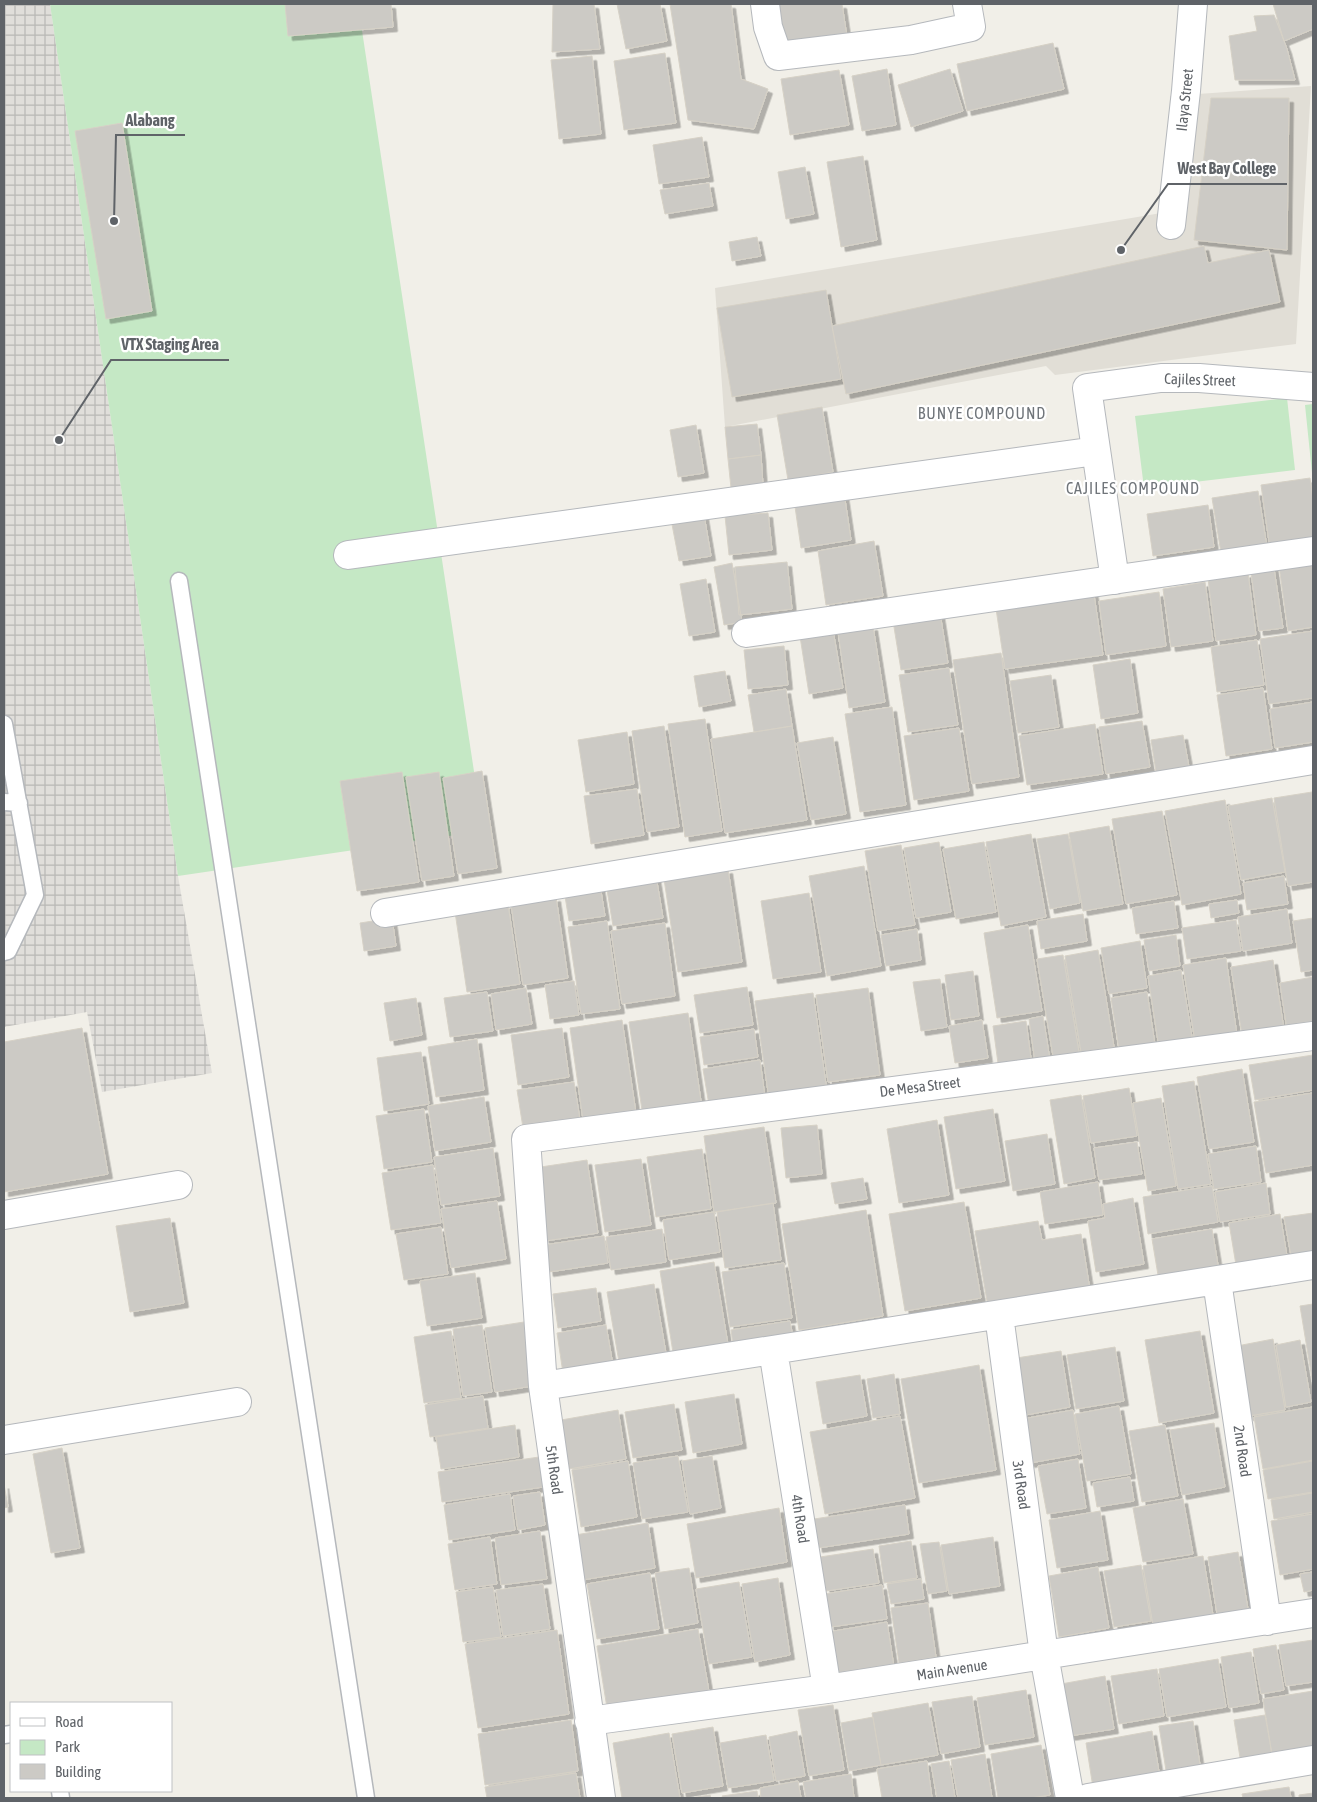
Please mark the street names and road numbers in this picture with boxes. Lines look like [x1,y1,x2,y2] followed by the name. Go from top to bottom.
[1173,68,1196,132] street label: Ilaya Street
[1164,370,1236,389] street label: Cajiles Street
[879,1073,961,1100] street label: De Mesa Street
[1230,1424,1255,1478] street label: 2nd Road
[543,1444,566,1496] street label: 5th Road
[1010,1459,1033,1511] street label: 3rd Road
[788,1493,813,1545] street label: 4th Road
[915,1656,989,1683] street label: Main Avenue

